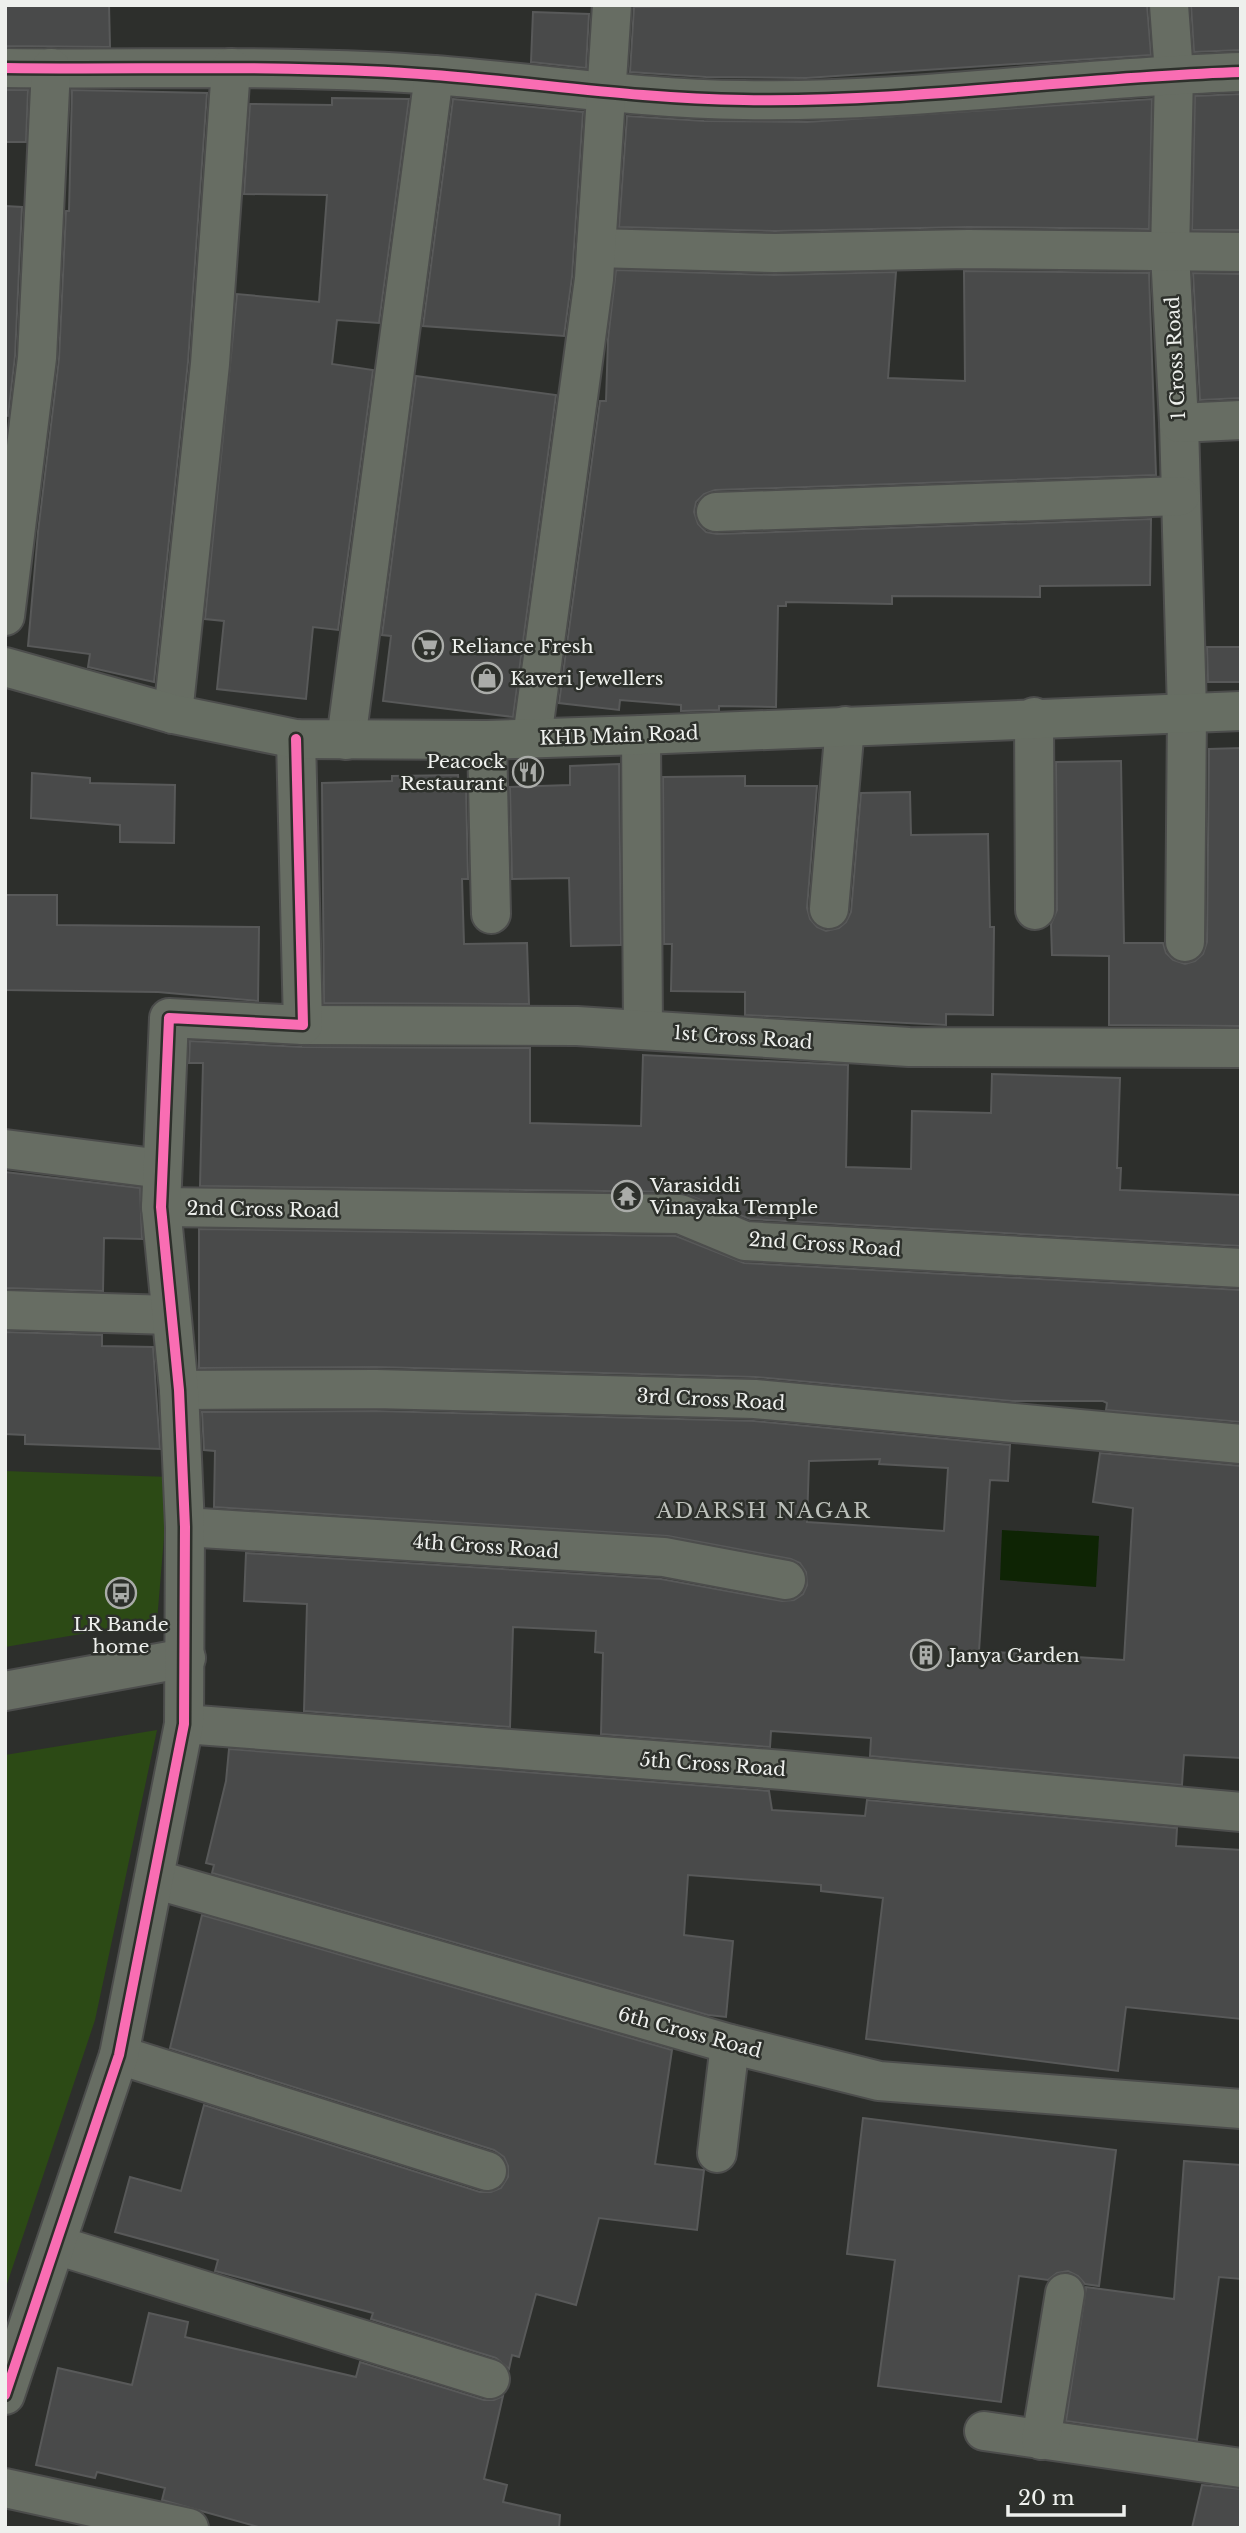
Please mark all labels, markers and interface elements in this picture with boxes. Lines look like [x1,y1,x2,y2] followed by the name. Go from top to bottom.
[1161,295,1190,420] street label: 1 Cross Road
[411,629,445,663] supermarket icon: Reliance Fresh
[451,635,594,658] place label: Reliance Fresh
[470,661,504,695] shop icon: Kaveri Jewellers
[510,667,663,690] place label: Kaveri Jewellers
[539,721,699,750] street label: KHB Main Road
[400,750,506,795] place label: Peacock Restaurant
[511,755,545,789] restaurant icon: Peacock Restaurant
[673,1021,814,1054] street label: 1st Cross Road
[649,1174,818,1219] place label: Varasiddi Vinayaka Temple
[610,1179,644,1213] temple icon: Varasiddi Vinayaka Temple
[186,1197,340,1222] street label: 2nd Cross Road
[748,1228,902,1261] street label: 2nd Cross Road
[636,1384,786,1415] street label: 3rd Cross Road
[655,1498,872,1524] district label: ADARSH NAGAR
[412,1530,560,1563] street label: 4th Cross Road
[104,1576,138,1610] bus stop icon: LR Bande home
[73,1613,169,1658] place label: LR Bande home
[909,1638,943,1672] building icon: Janya Garden
[946,1644,1080,1667] place label: Janya Garden
[639,1748,787,1781] street label: 5th Cross Road
[616,2002,764,2063] street label: 6th Cross Road
[1008,2474,1124,2518] scale bar
[1018,2485,1075,2511] text: 20 m

